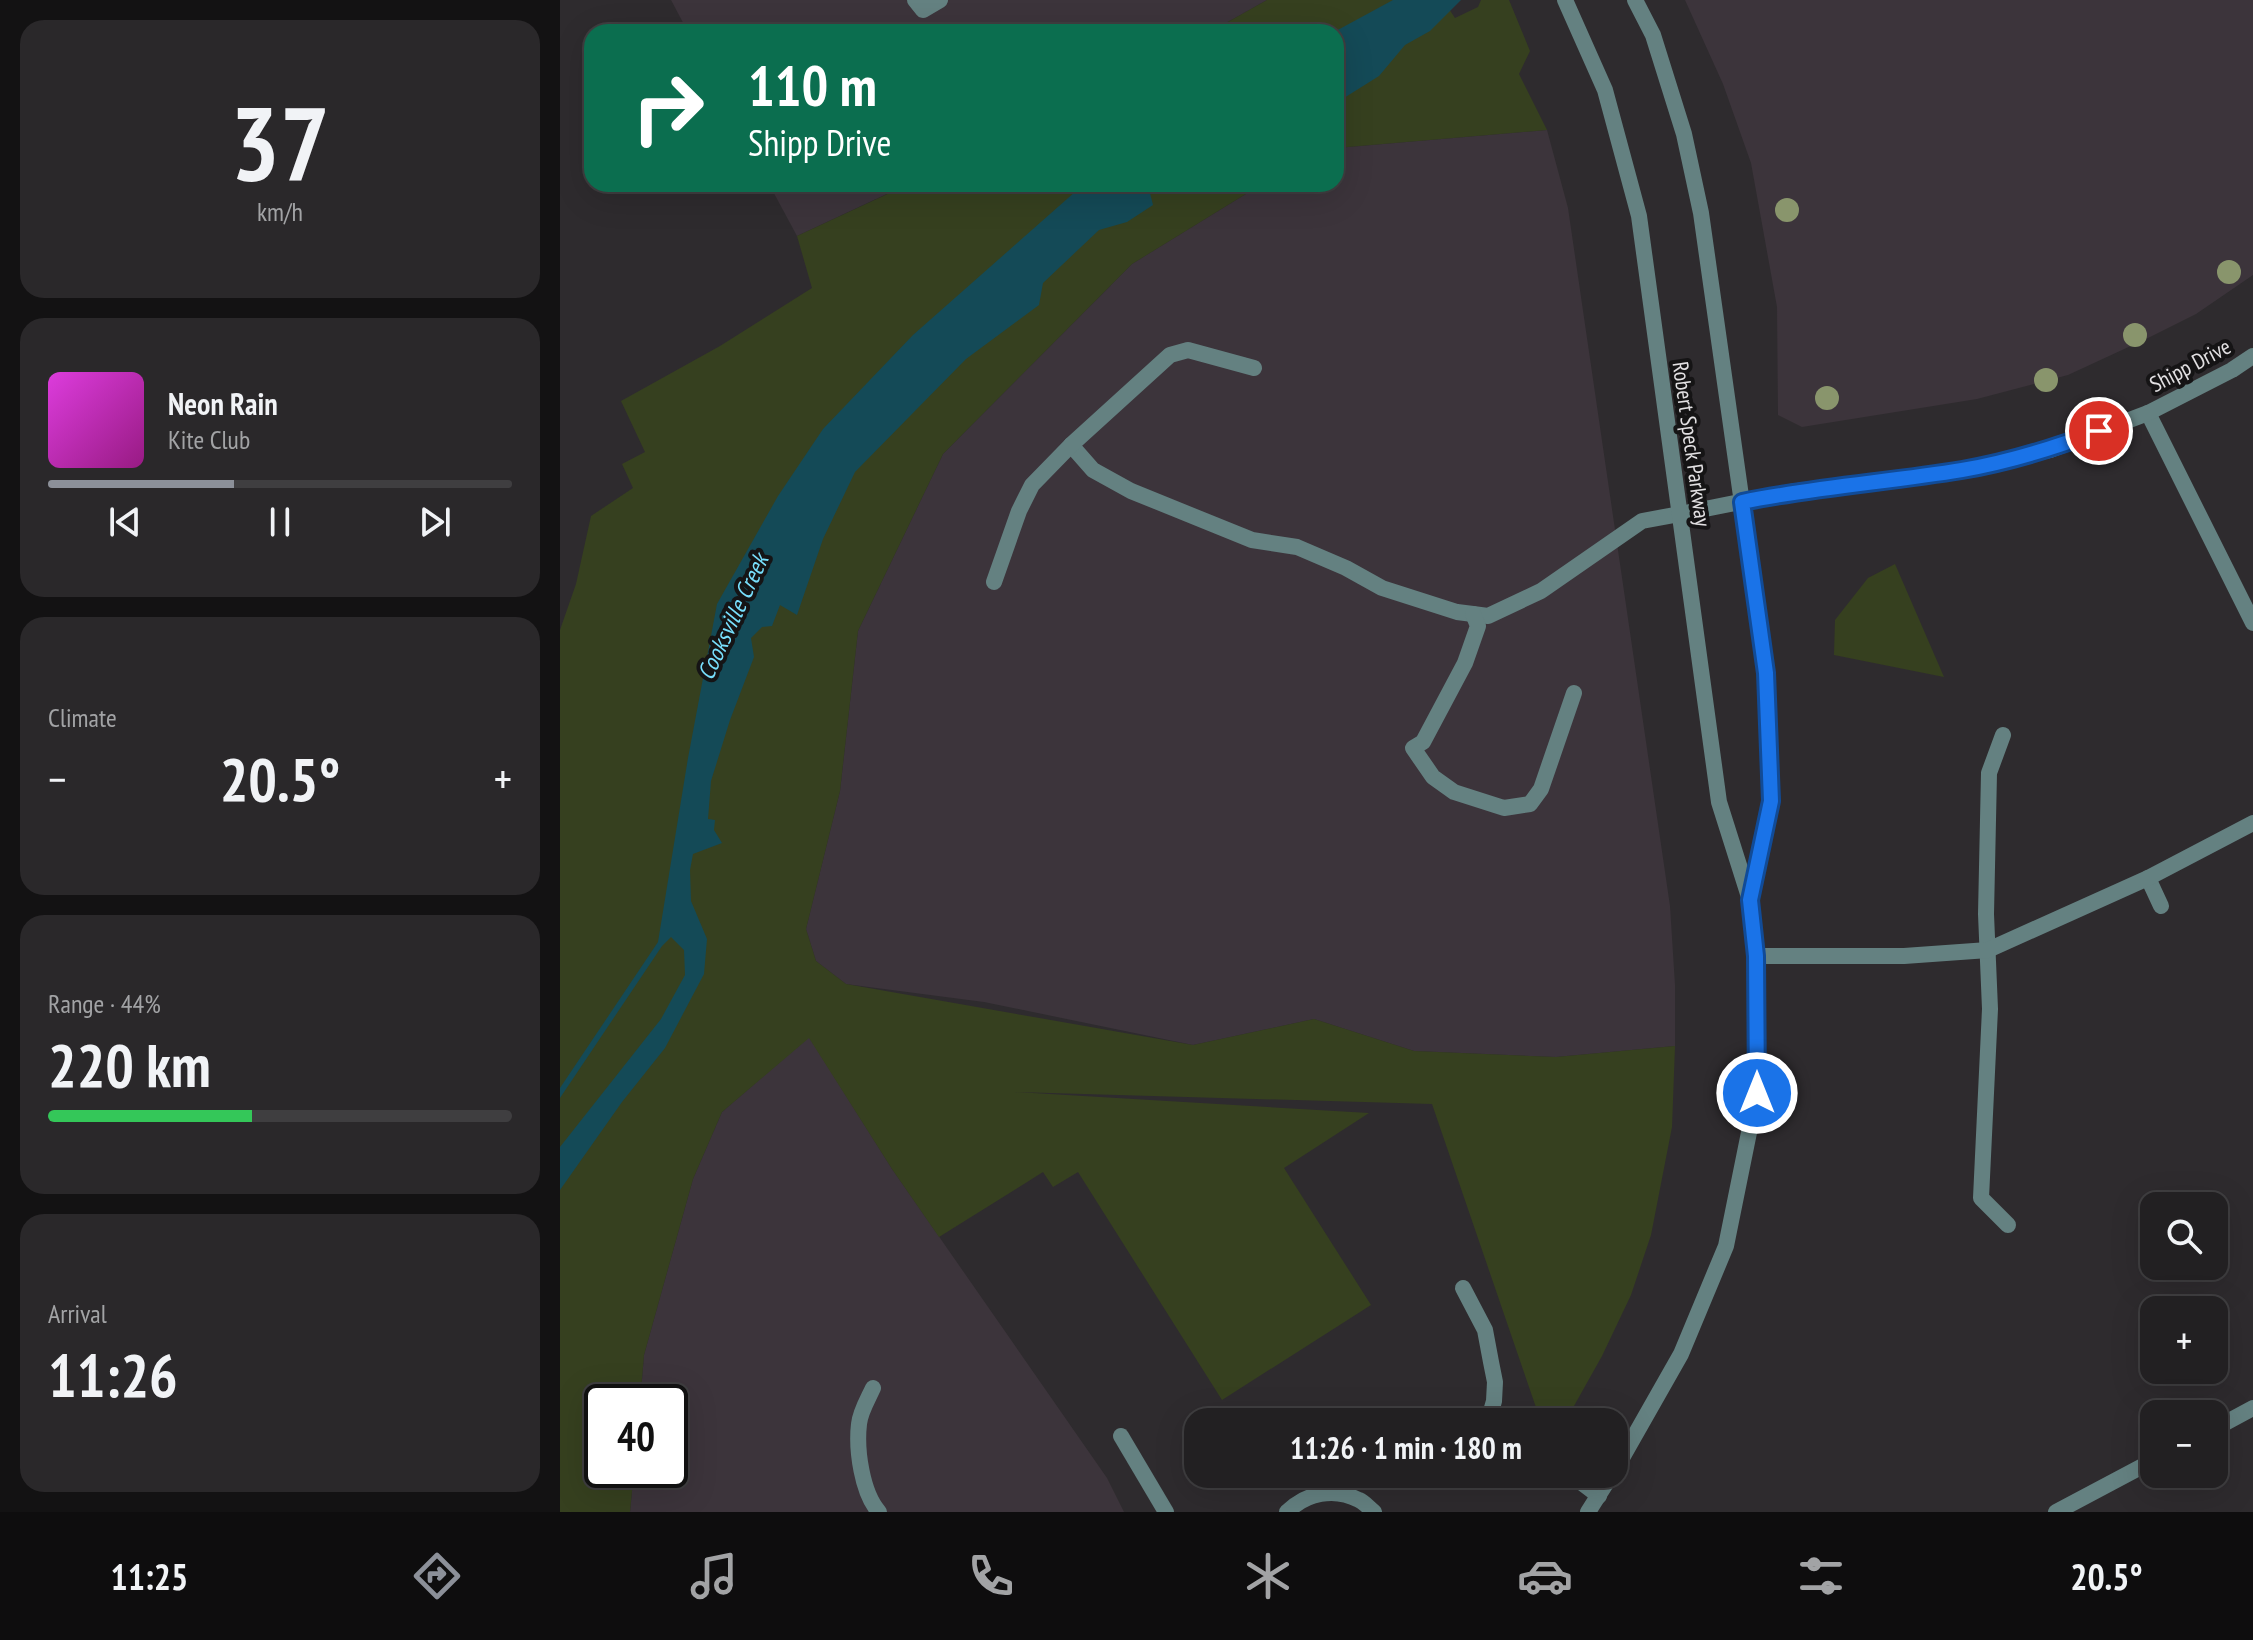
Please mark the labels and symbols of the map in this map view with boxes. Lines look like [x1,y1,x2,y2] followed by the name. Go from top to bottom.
[2145,332,2235,398] street label: Shipp Drive
[1667,360,1718,529] street label: Robert Speck Parkway
[2065,397,2133,465] pin
[690,546,776,685] water label: Cooksville Creek
[1715,1051,1799,1135] position arrow
[584,1384,688,1488] speed limit sign: 40

